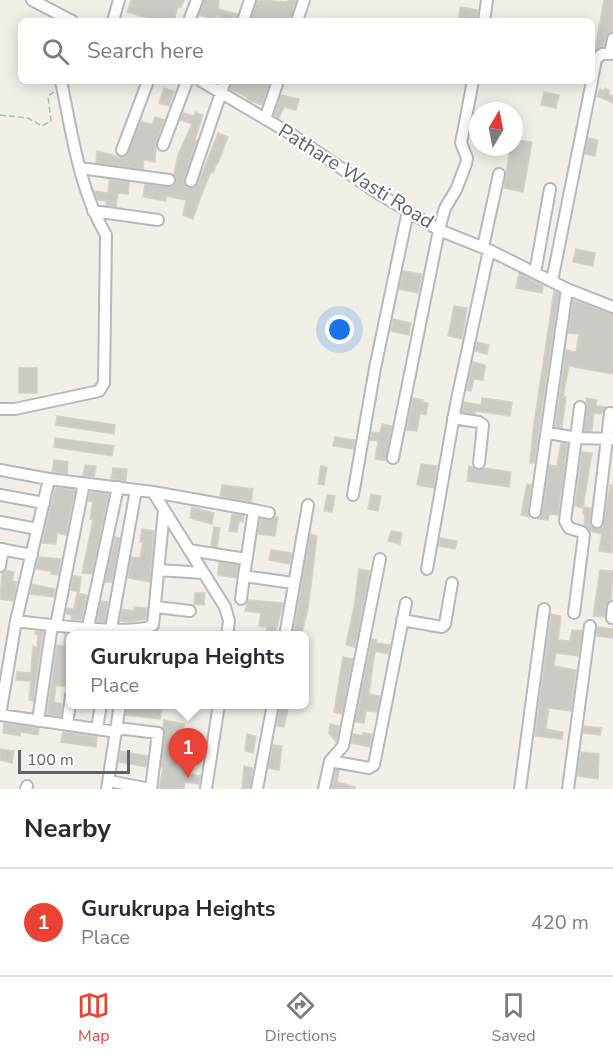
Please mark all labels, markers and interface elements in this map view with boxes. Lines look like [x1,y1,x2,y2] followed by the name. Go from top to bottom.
[18,18,595,84] search box
[39,35,72,68] icon: search
[87,36,204,66] text: Search here
[469,102,523,156] north arrow
[273,117,439,235] street label: Pathare Wasti Road
[325,315,354,344] your location
[66,631,309,709] popup
[90,642,285,672] text: Gurukrupa Heights
[90,672,139,699] text: Place
[168,728,207,778] pin: 1
[18,747,130,774] scale bar
[27,749,74,771] text: 100 m
[24,811,111,846] text: Nearby
[81,894,276,924] text: Gurukrupa Heights
[38,909,50,936] text: 1
[531,909,589,936] text: 420 m
[81,924,130,951] text: Place
[77,989,110,1047] tab: Map
[265,989,337,1047] tab: Directions
[492,989,536,1047] tab: Saved

